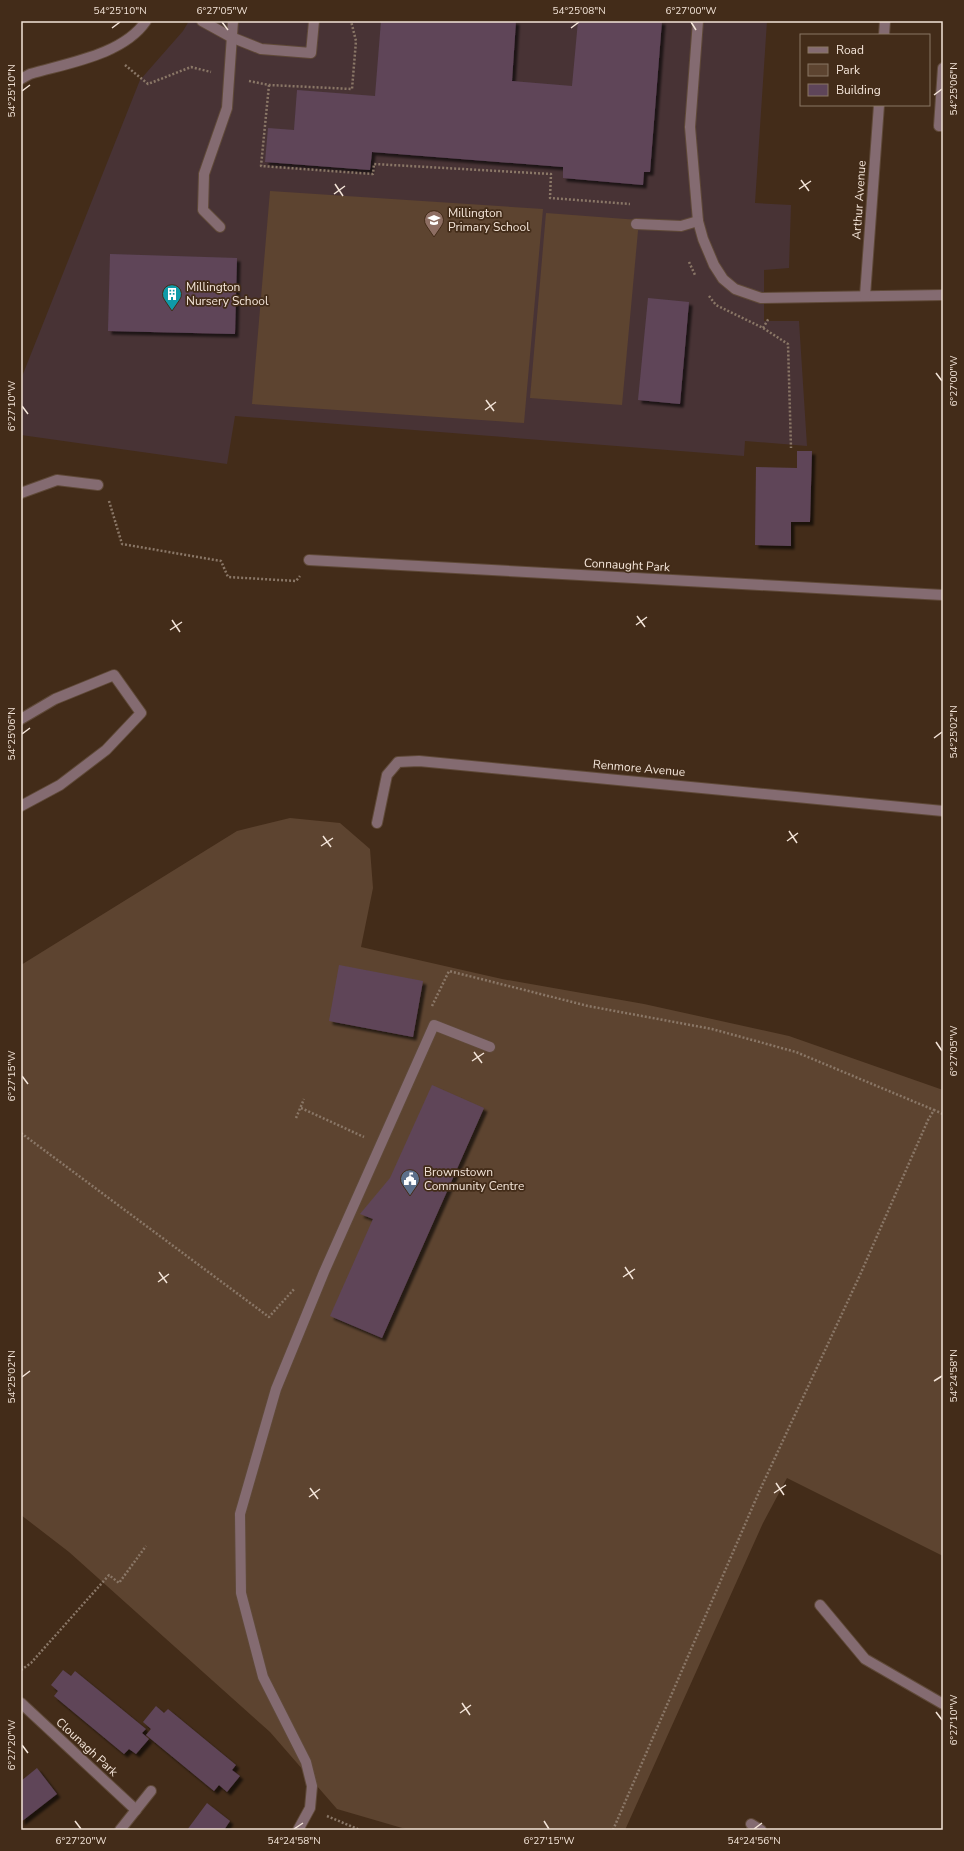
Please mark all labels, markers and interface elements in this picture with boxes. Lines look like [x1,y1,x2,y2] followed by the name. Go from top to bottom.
[93,4,147,18] text: 54°25'10"N
[197,4,247,18] text: 6°27'05"W
[552,4,606,18] text: 54°25'08"N
[666,4,716,18] text: 6°27'00"W
[800,34,930,106] legend
[836,42,864,58] text: Road
[836,62,861,78] text: Park
[947,62,961,116] text: 54°25'06"N
[5,64,19,118] text: 54°25'10"N
[836,82,881,98] text: Building
[848,160,870,240] street label: Arthur Avenue
[448,205,530,235] place label: Millington Primary School
[423,209,445,237] school or university icon: Millington Primary School
[186,279,269,309] place label: Millington Nursery School
[161,283,183,311] building icon: Millington Nursery School
[947,356,961,406] text: 6°27'00"W
[5,381,19,431] text: 6°27'10"W
[584,555,671,575] street label: Connaught Park
[947,705,961,759] text: 54°25'02"N
[5,707,19,761] text: 54°25'06"N
[592,756,686,780] street label: Renmore Avenue
[947,1026,961,1076] text: 6°27'05"W
[5,1051,19,1101] text: 6°27'15"W
[424,1164,524,1194] place label: Brownstown Community Centre
[399,1168,421,1196] public building icon: Brownstown Community Centre
[947,1349,961,1403] text: 54°24'58"N
[5,1350,19,1404] text: 54°25'02"N
[947,1695,961,1745] text: 6°27'10"W
[53,1714,122,1780] street label: Clounagh Park
[5,1720,19,1770] text: 6°27'20"W
[56,1834,106,1848] text: 6°27'20"W
[267,1834,321,1848] text: 54°24'58"N
[524,1834,574,1848] text: 6°27'15"W
[727,1834,781,1848] text: 54°24'56"N

